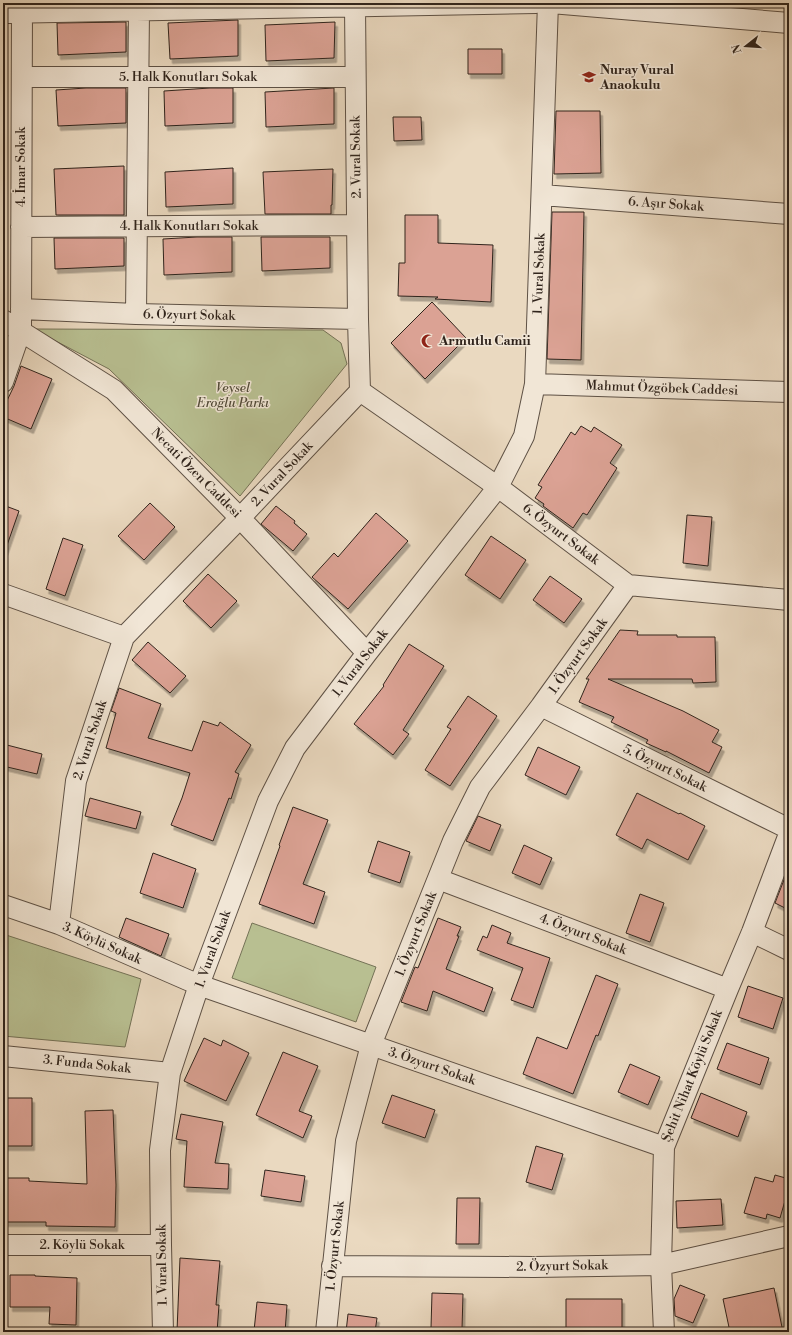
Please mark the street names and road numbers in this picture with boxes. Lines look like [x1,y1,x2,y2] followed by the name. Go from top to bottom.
[119,69,258,85] street label: 5. Halk Konutları Sokak
[347,114,365,199] street label: 2. Vural Sokak
[12,126,29,207] street label: 4. İmar Sokak
[628,193,706,215] street label: 6. Aşır Sokak
[120,218,260,234] street label: 4. Halk Konutları Sokak
[530,232,548,315] street label: 1. Vural Sokak
[143,305,236,324] street label: 6. Özyurt Sokak
[585,376,739,399] street label: Mahmut Özgöbek Caddesi
[148,424,245,521] street label: Necati Özen Caddesi
[248,437,317,510] street label: 2. Vural Sokak
[519,499,604,569] street label: 6. Özyurt Sokak
[544,613,612,697] street label: 1. Özyurt Sokak
[329,625,392,700] street label: 1. Vural Sokak
[70,697,111,782] street label: 2. Vural Sokak
[620,740,711,796] street label: 5. Özyurt Sokak
[391,888,441,979] street label: 1. Özyurt Sokak
[192,907,235,990] street label: 1. Vural Sokak
[537,909,630,958] street label: 4. Özyurt Sokak
[60,918,145,968] street label: 3. Köylü Sokak
[658,1007,726,1144] street label: Şehit Nihat Köylü Sokak
[386,1043,479,1089] street label: 3. Özyurt Sokak
[42,1051,133,1077] street label: 3. Funda Sokak
[321,1199,348,1292] street label: 1. Özyurt Sokak
[153,1223,171,1306] street label: 1. Vural Sokak
[39,1237,126,1253] street label: 2. Köylü Sokak
[516,1256,609,1275] street label: 2. Özyurt Sokak

